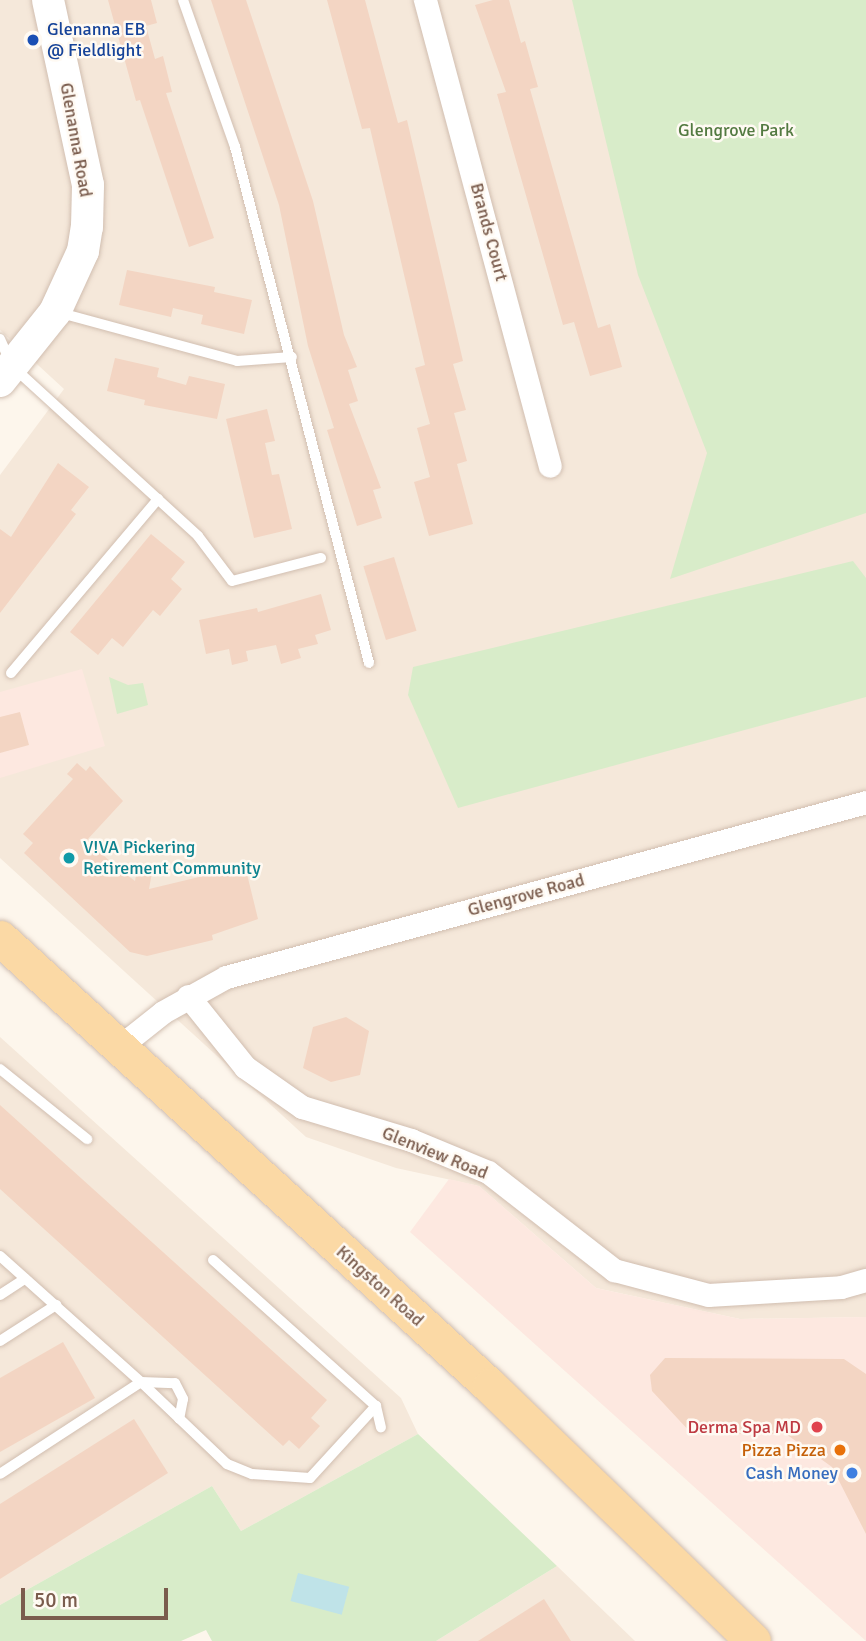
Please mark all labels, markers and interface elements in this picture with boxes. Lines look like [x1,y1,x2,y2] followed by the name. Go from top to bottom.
[47,19,145,61] place label: Glenanna EB @ Fieldlight
[25,32,41,48] marker: Glenanna EB @ Fieldlight
[55,81,97,199] street label: Glenanna Road
[678,119,794,141] park label: Glengrove Park
[466,181,512,283] street label: Brands Court
[83,837,261,880] place label: V!VA Pickering Retirement Community
[61,850,77,866] marker: V!VA Pickering Retirement Community
[465,869,587,921] street label: Glengrove Road
[379,1122,491,1184] street label: Glenview Road
[332,1241,428,1331] street label: Kingston Road
[687,1416,801,1438] place label: Derma Spa MD
[807,1417,827,1437] marker: Derma Spa MD
[741,1439,826,1461] place label: Pizza Pizza
[832,1442,848,1458] marker: Pizza Pizza
[746,1462,838,1484] place label: Cash Money
[844,1465,860,1481] marker: Cash Money
[24,1574,172,1618] scale bar
[34,1587,78,1613] text: 50 m

